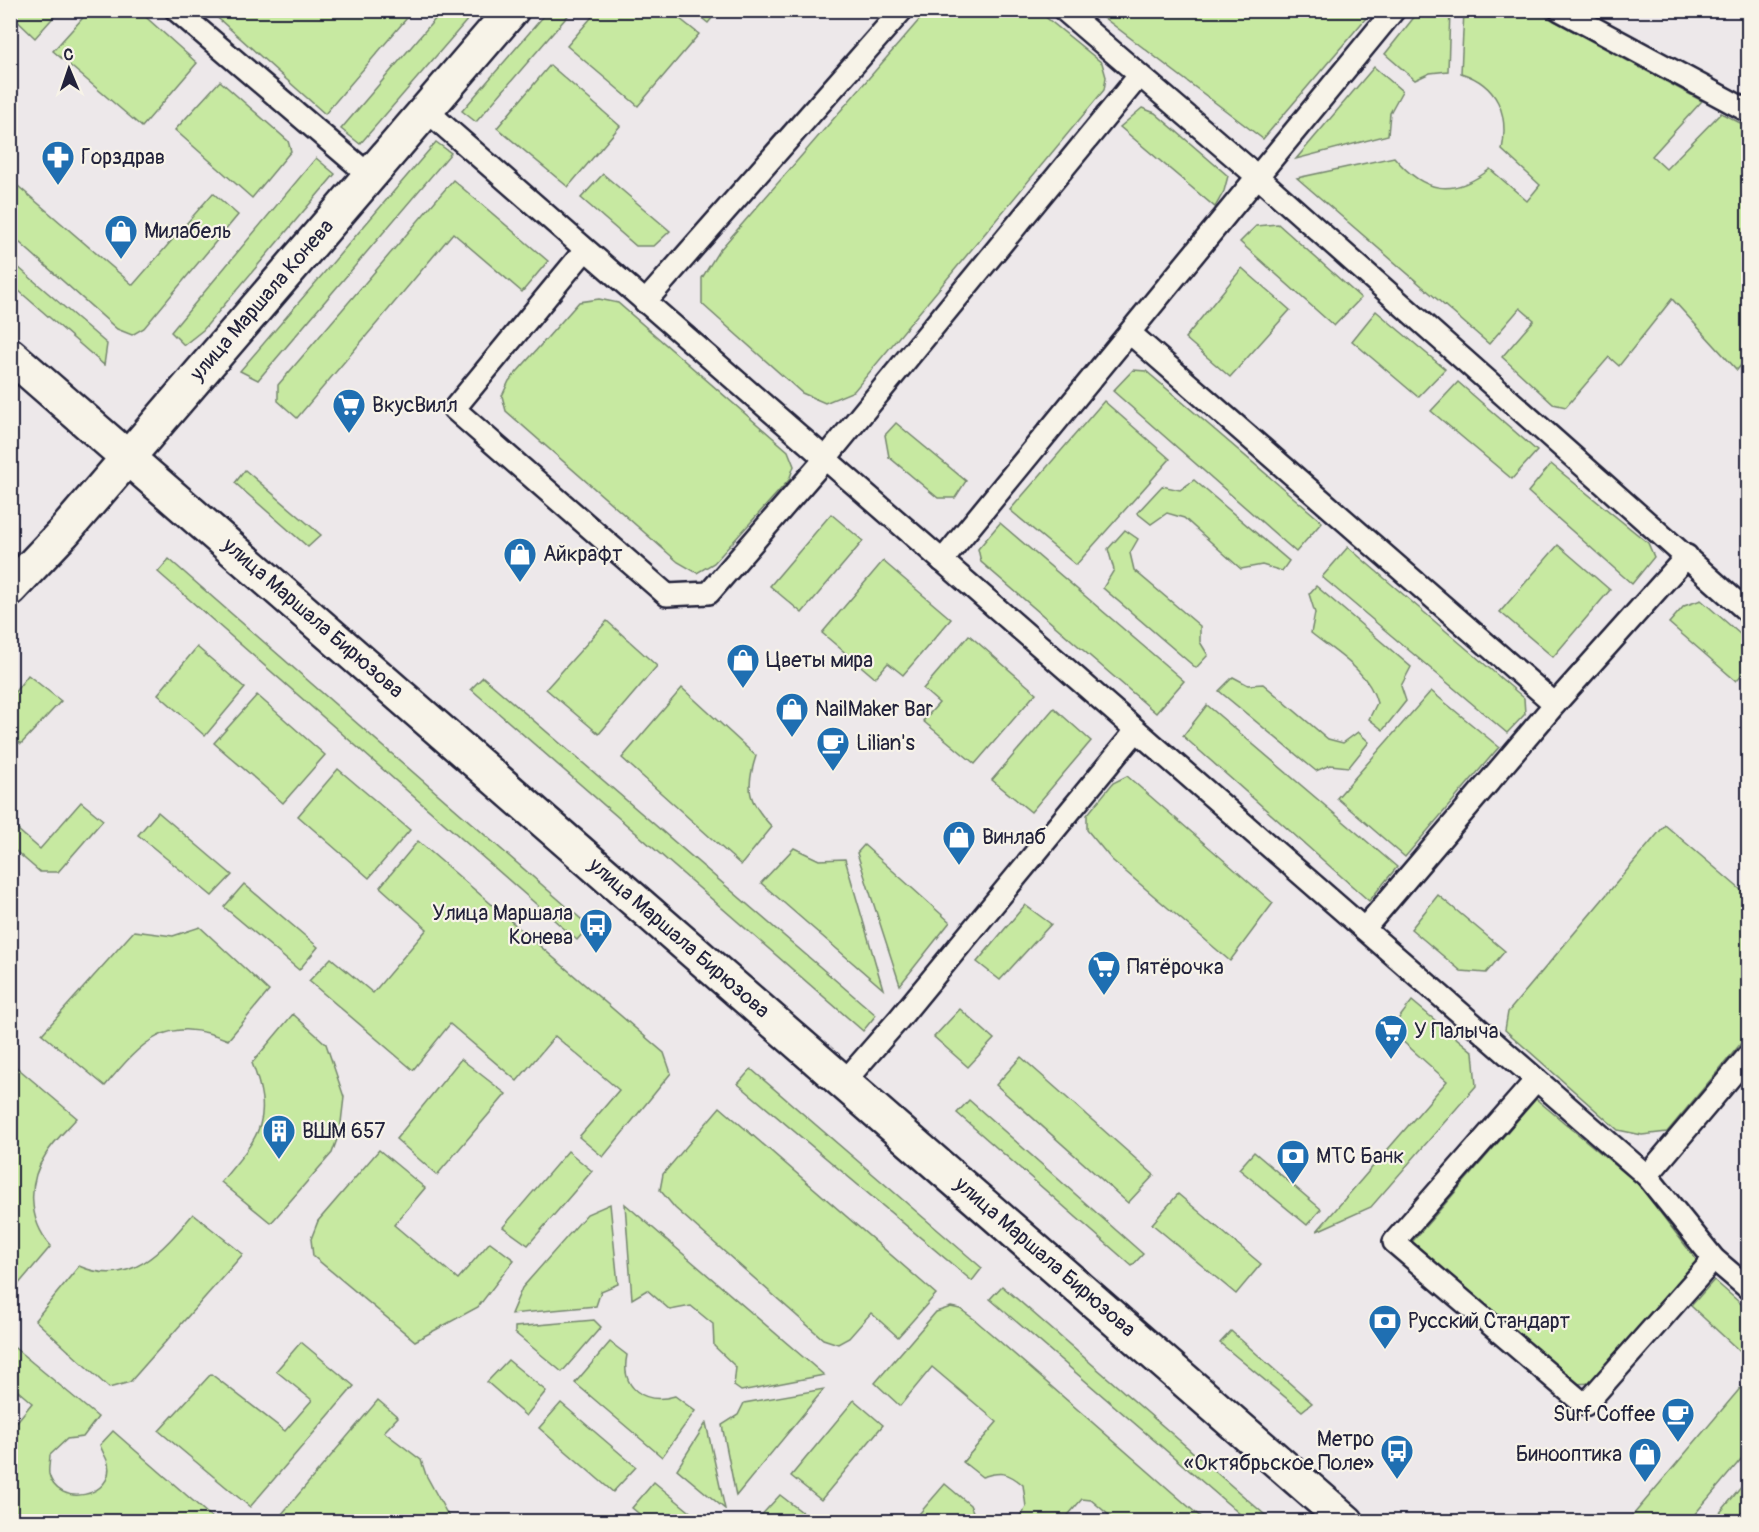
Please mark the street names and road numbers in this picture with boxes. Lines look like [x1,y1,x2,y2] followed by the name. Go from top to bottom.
[184,213,340,387] street label: улица Маршала Конева
[216,531,409,704] street label: улица Маршала Бирюзова
[582,851,775,1024] street label: улица Маршала Бирюзова
[948,1170,1141,1343] street label: улица Маршала Бирюзова

